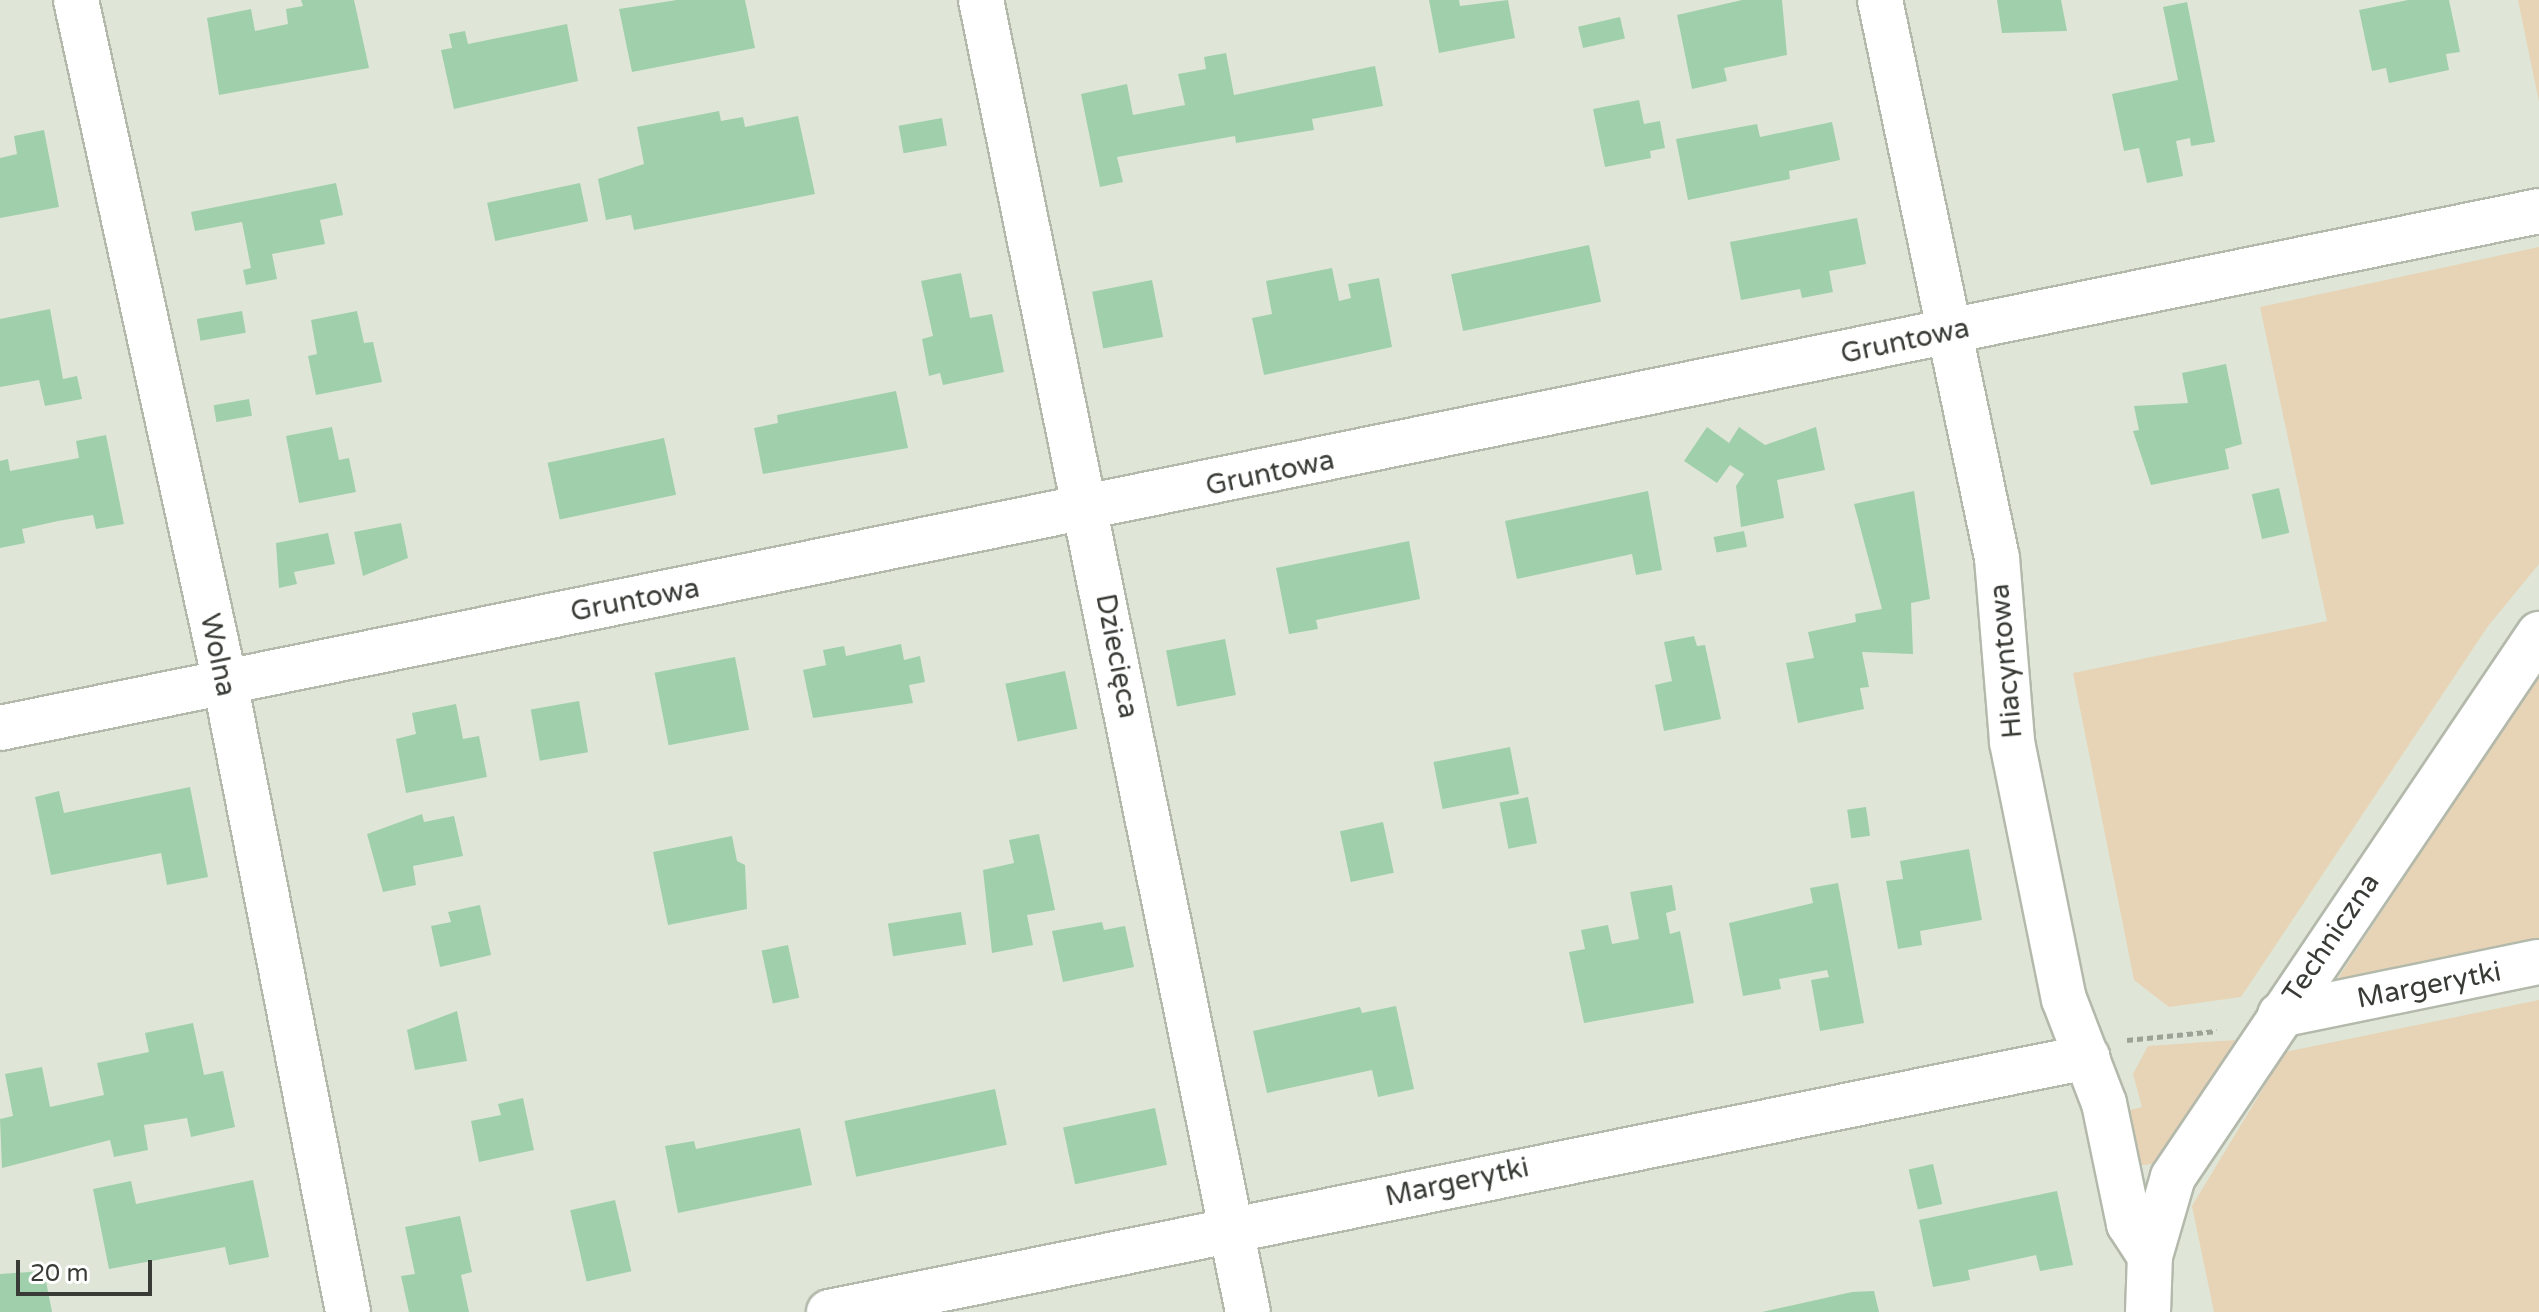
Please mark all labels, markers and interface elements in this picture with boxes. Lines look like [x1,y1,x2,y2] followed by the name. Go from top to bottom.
[1838,311,1972,371] street label: Gruntowa
[1203,443,1337,503] street label: Gruntowa
[568,571,702,629] street label: Gruntowa
[1982,582,2030,740] street label: Hiacyntowa
[1088,591,1146,721] street label: Dziecięca
[193,611,243,699] street label: Wolna
[2275,867,2387,1009] street label: Techniczna
[2354,955,2504,1015] street label: Margerytki
[1382,1150,1532,1214] street label: Margerytki
[20,1244,156,1294] scale bar
[30,1259,88,1288] text: 20 m

